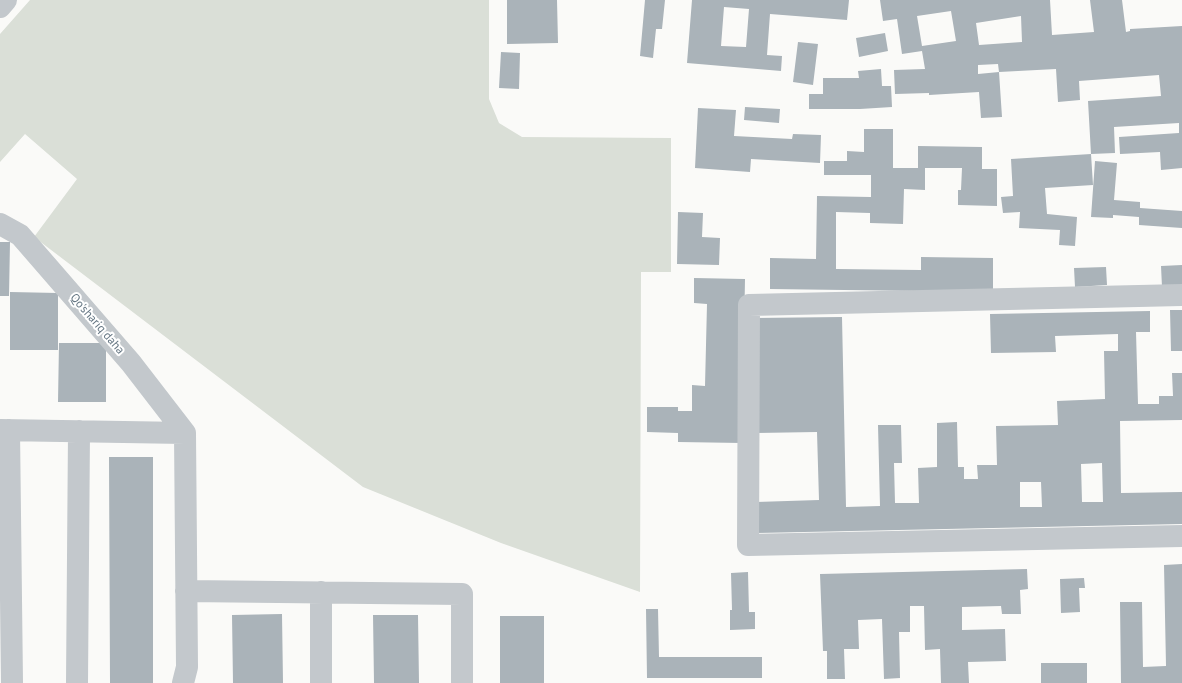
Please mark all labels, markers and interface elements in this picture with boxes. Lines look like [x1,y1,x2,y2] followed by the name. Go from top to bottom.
[67,291,127,357] street label: Qo'shariq daha

